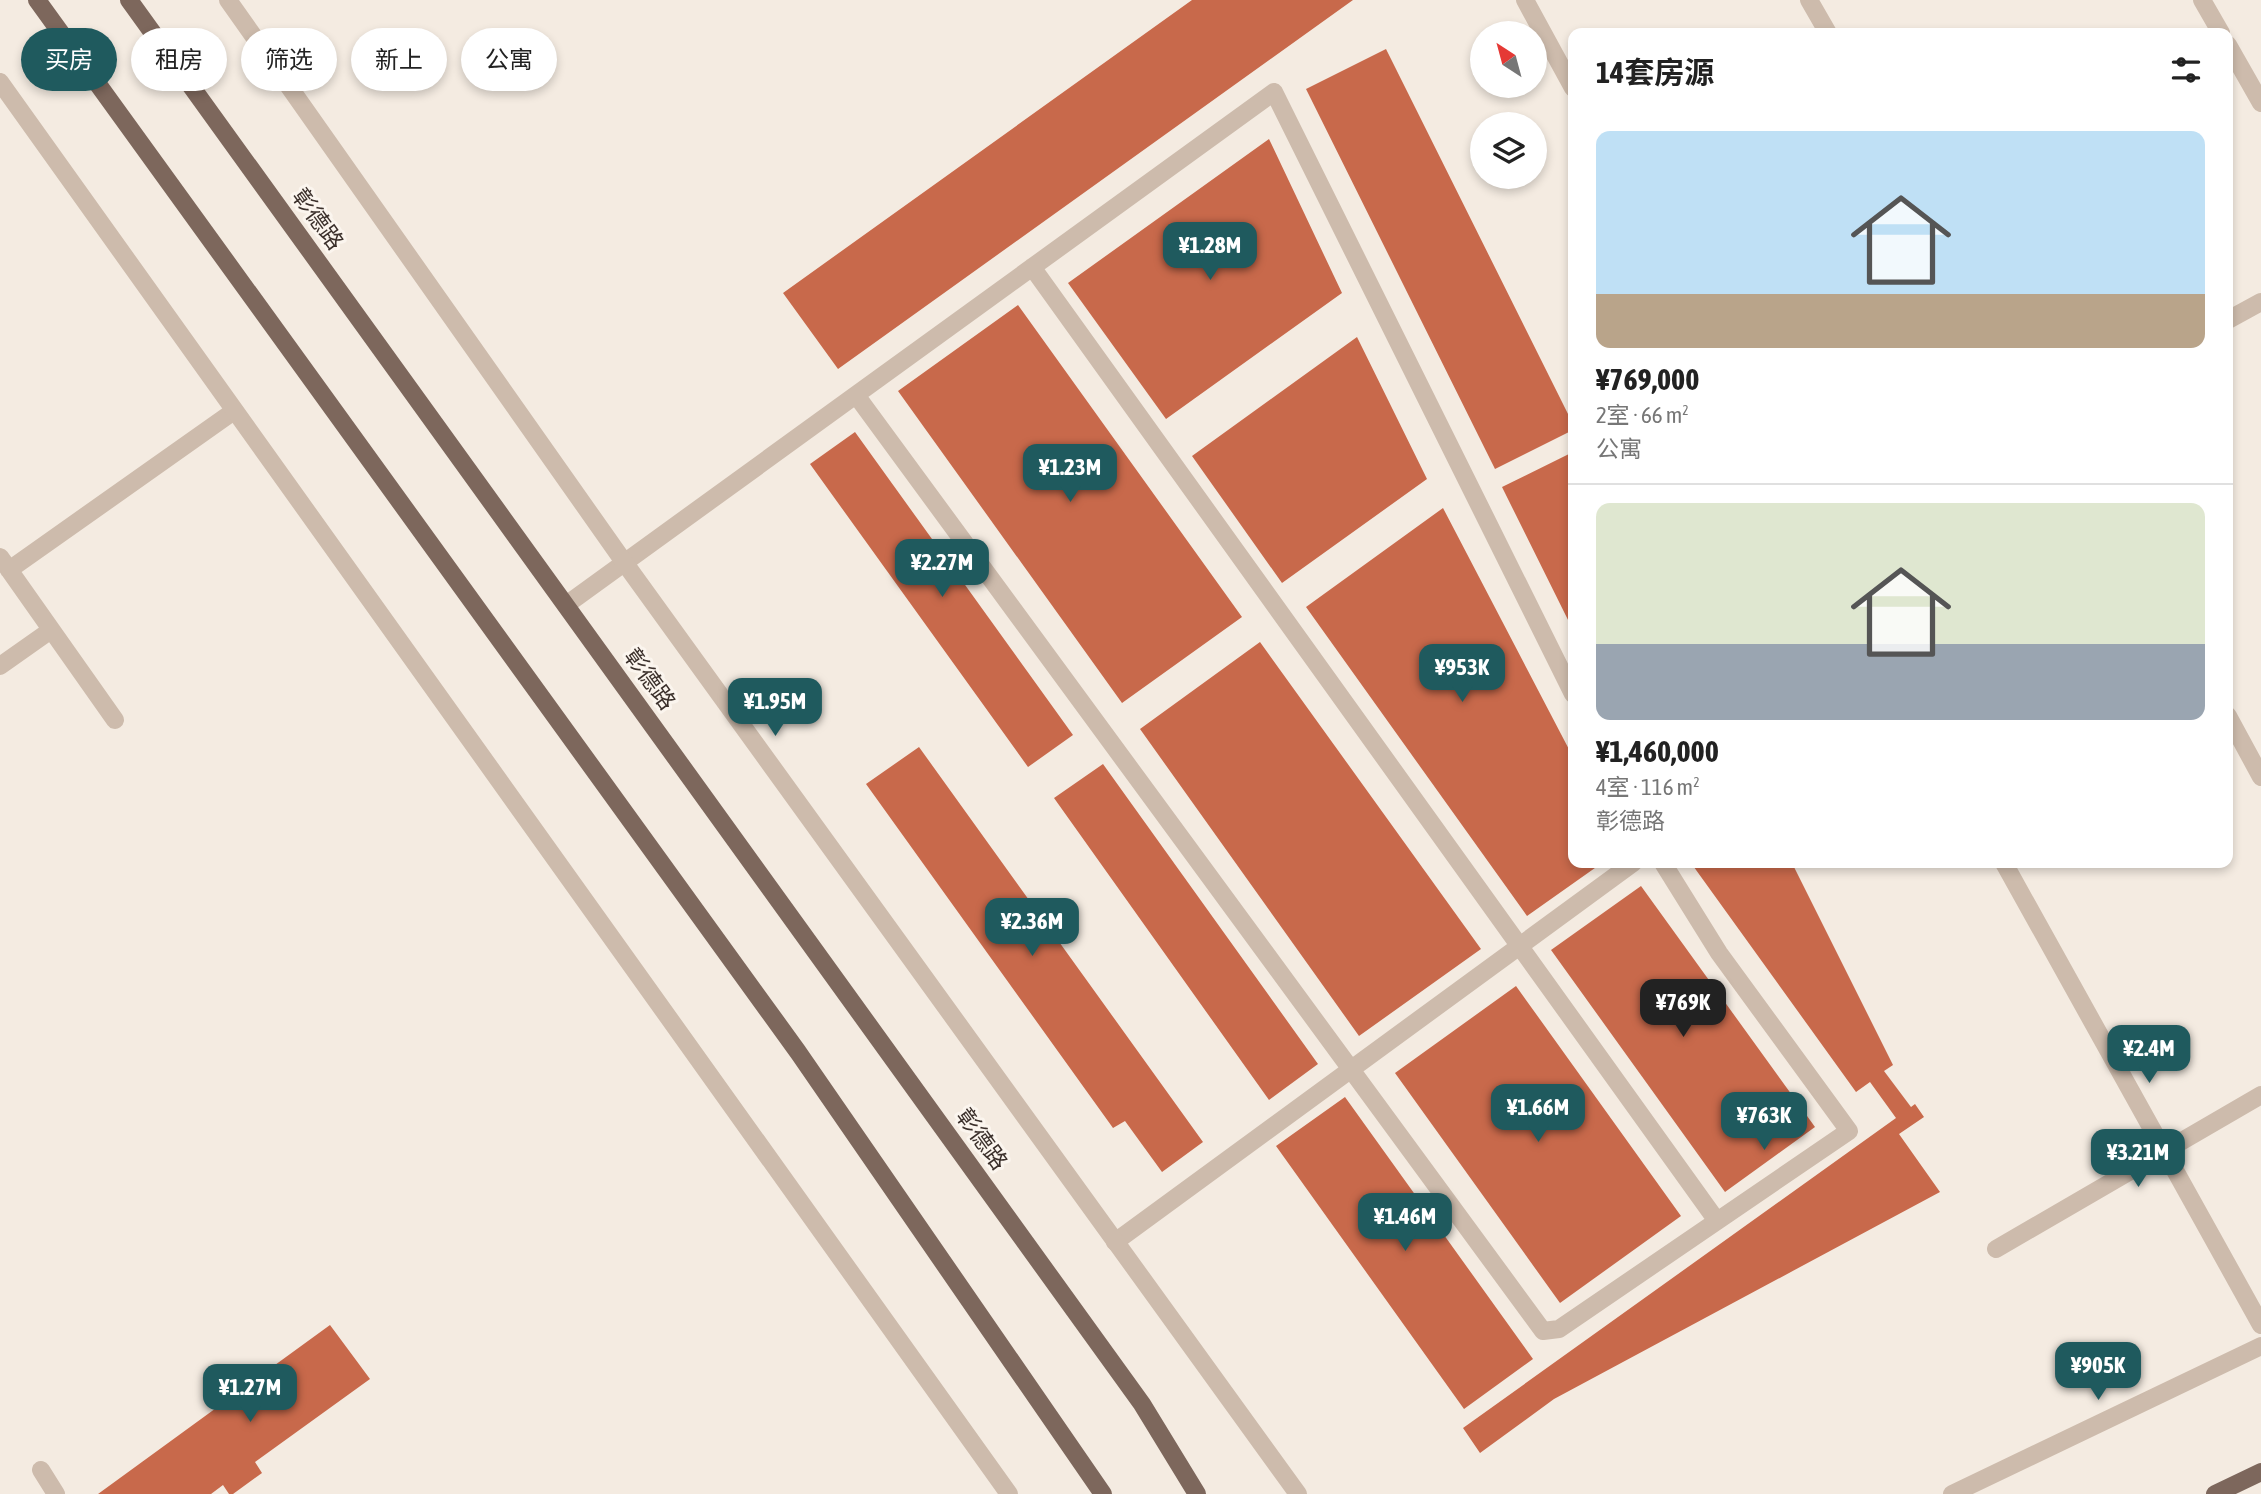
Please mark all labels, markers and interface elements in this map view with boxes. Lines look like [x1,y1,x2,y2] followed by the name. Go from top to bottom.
[1470,21,1547,98] north arrow
[1470,21,1547,189] map controls
[21,28,117,91] chip: 买房
[131,28,227,91] chip: 租房
[241,28,337,91] chip: 筛选
[351,28,447,91] chip: 新上
[461,28,557,91] chip: 公寓
[2167,51,2205,89] icon: filters
[1596,55,1714,89] text: 14套房源
[1470,112,1547,189] button: layers
[1838,177,1964,303] icon: home
[287,183,349,255] street label: 彰德路
[1153,222,1267,282] pin: ¥1.28M
[1179,232,1241,258] text: ¥1.28M
[1596,362,1699,396] text: ¥769,000
[1596,402,1689,428] text: 2室 · 66 m²
[1596,436,1642,462] text: 公寓
[1013,444,1127,504] pin: ¥1.23M
[1039,454,1101,480] text: ¥1.23M
[885,540,999,599] pin: ¥2.27M
[911,549,973,575] text: ¥2.27M
[1838,549,1964,675] icon: home
[619,643,681,715] street label: 彰德路
[1413,644,1511,704] pin: ¥953K
[1435,654,1489,680] text: ¥953K
[718,678,832,738] pin: ¥1.95M
[744,688,806,714] text: ¥1.95M
[1596,734,1719,768] text: ¥1,460,000
[1596,774,1700,800] text: 4室 · 116 m²
[1596,808,1665,834] text: 彰德路
[975,898,1089,958] pin: ¥2.36M
[1001,908,1063,934] text: ¥2.36M
[1634,979,1732,1039] pin: ¥769K
[1656,989,1710,1015] text: ¥769K
[2100,1026,2198,1085] pin: ¥2.4M
[2123,1035,2175,1061] text: ¥2.4M
[1481,1084,1595,1144] pin: ¥1.66M
[1715,1092,1813,1152] pin: ¥763K
[1507,1094,1569,1120] text: ¥1.66M
[1737,1102,1791,1128] text: ¥763K
[951,1103,1013,1175] street label: 彰德路
[2081,1130,2195,1189] pin: ¥3.21M
[2107,1139,2169,1165] text: ¥3.21M
[1348,1194,1462,1253] pin: ¥1.46M
[1374,1203,1436,1229] text: ¥1.46M
[2049,1342,2147,1402] pin: ¥905K
[2071,1352,2125,1378] text: ¥905K
[193,1364,307,1424] pin: ¥1.27M
[219,1374,281,1400] text: ¥1.27M

